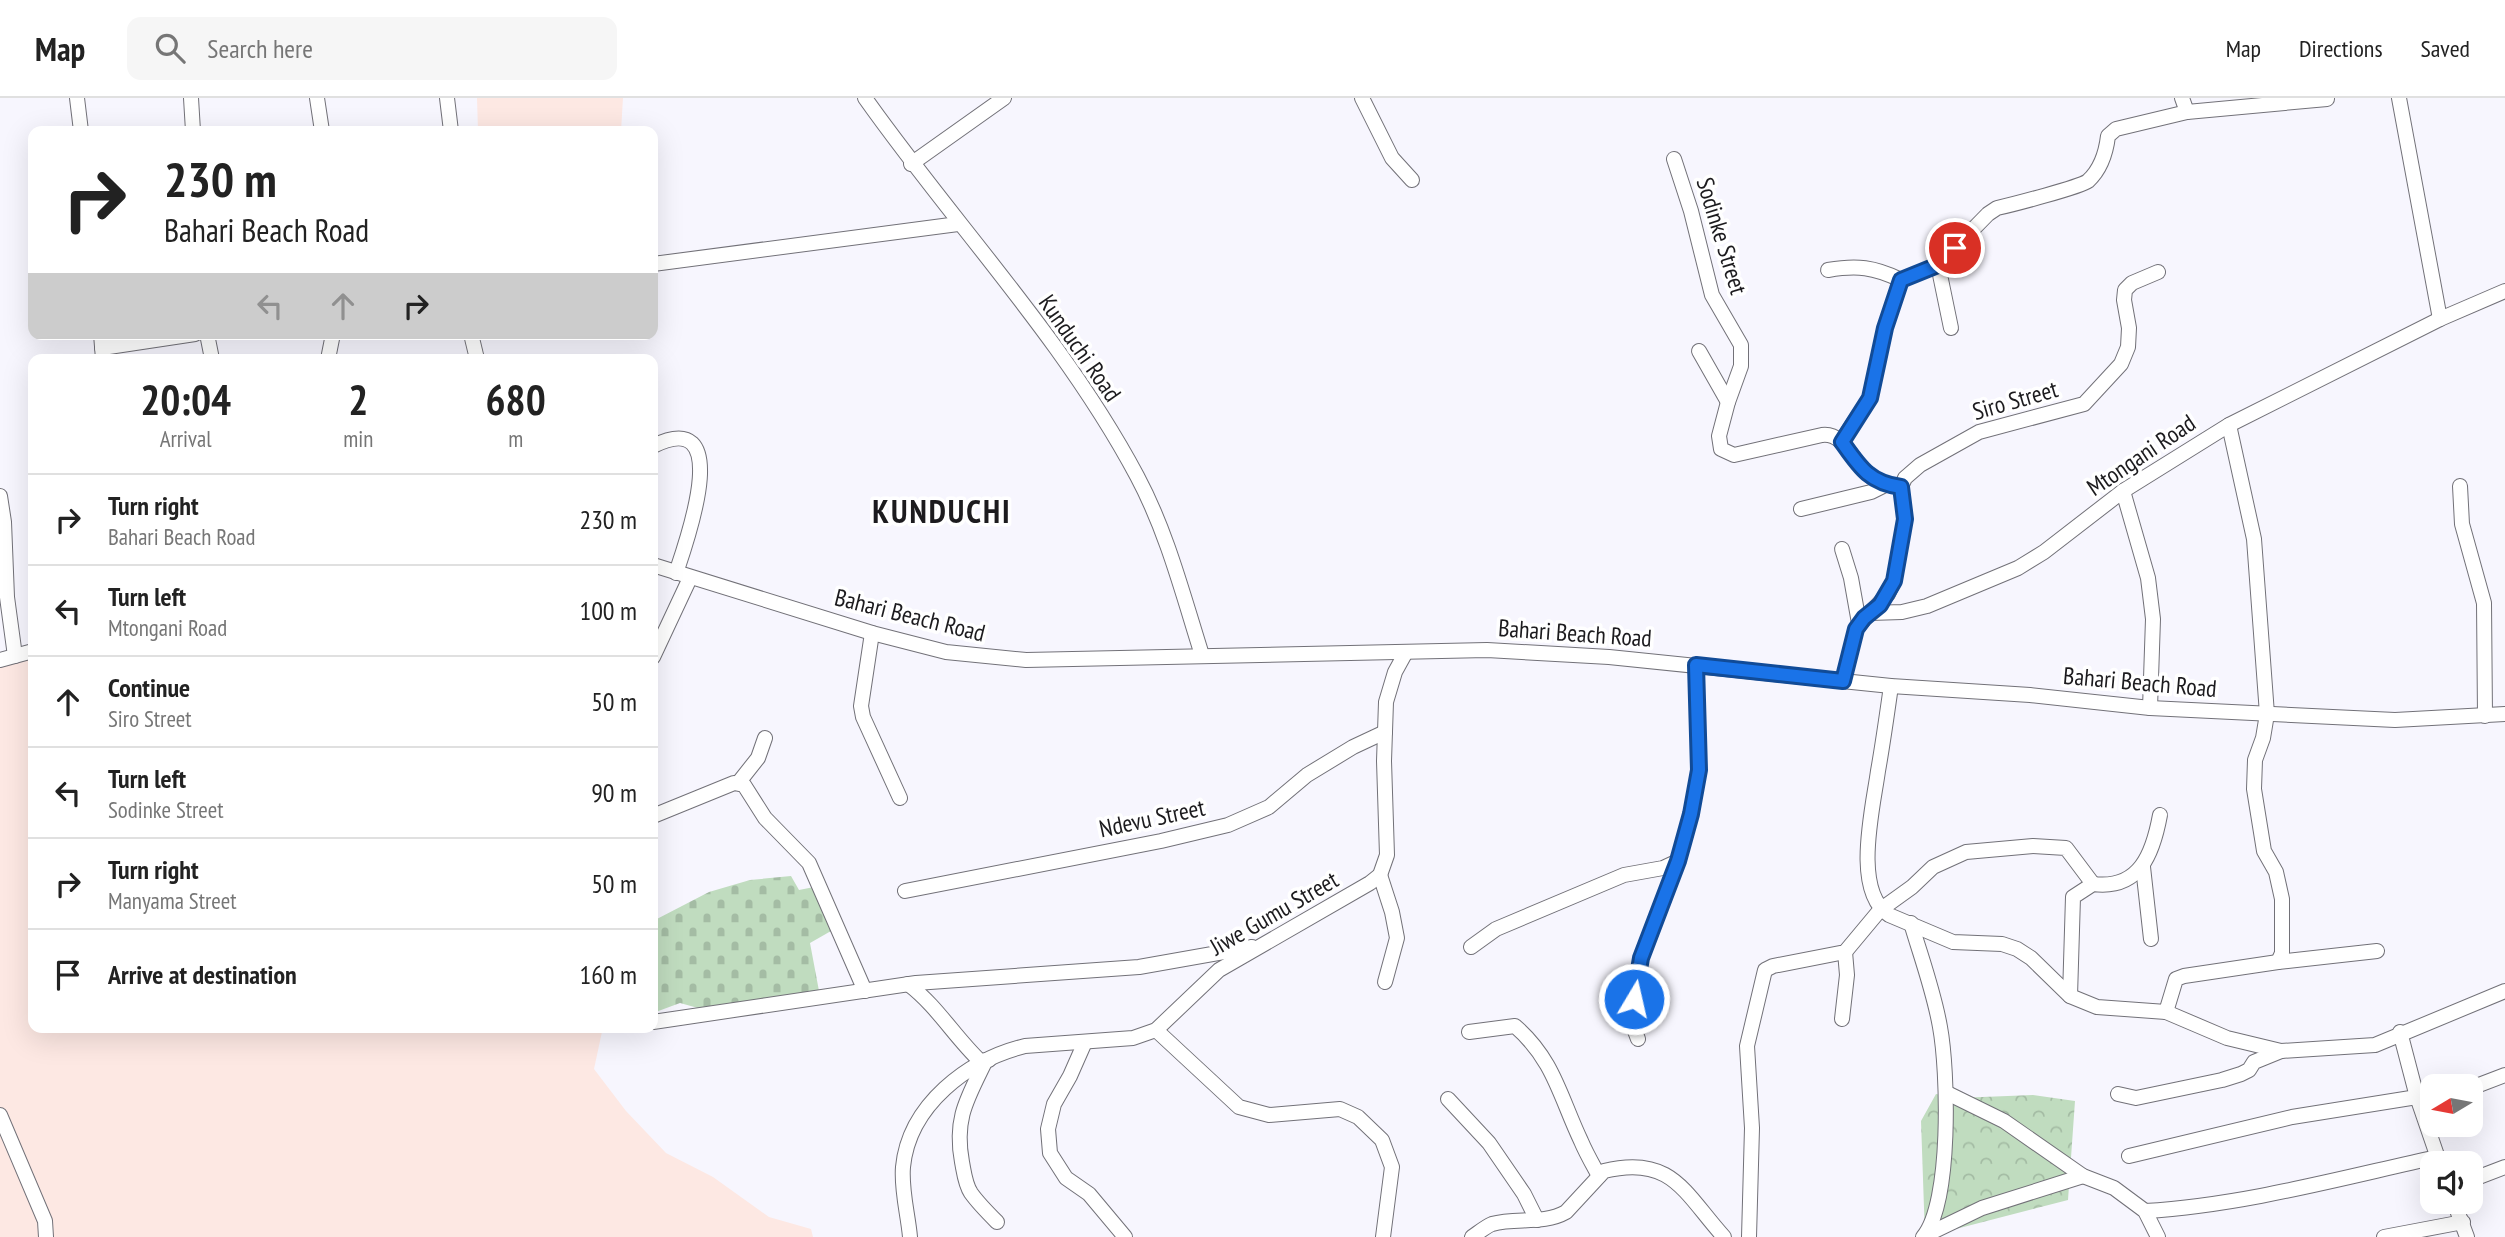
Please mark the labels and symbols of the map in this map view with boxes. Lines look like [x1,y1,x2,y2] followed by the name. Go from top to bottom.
[1690,174,1755,299] street label: Sodinke Street
[1925,218,1985,278] pin
[1032,289,1128,407] street label: Kunduchi Road
[1969,373,2062,427] street label: Siro Street
[2081,407,2201,503] street label: Mtongani Road
[872,490,1012,532] district label: KUNDUCHI
[832,581,988,649] street label: Bahari Beach Road
[1497,612,1653,654] street label: Bahari Beach Road
[2062,660,2218,704] street label: Bahari Beach Road
[1096,792,1208,844] street label: Ndevu Street
[1203,864,1344,963] street label: Jiwe Gumu Street
[1597,962,1671,1036] position arrow
[2420,1074,2483,1138] north arrow

